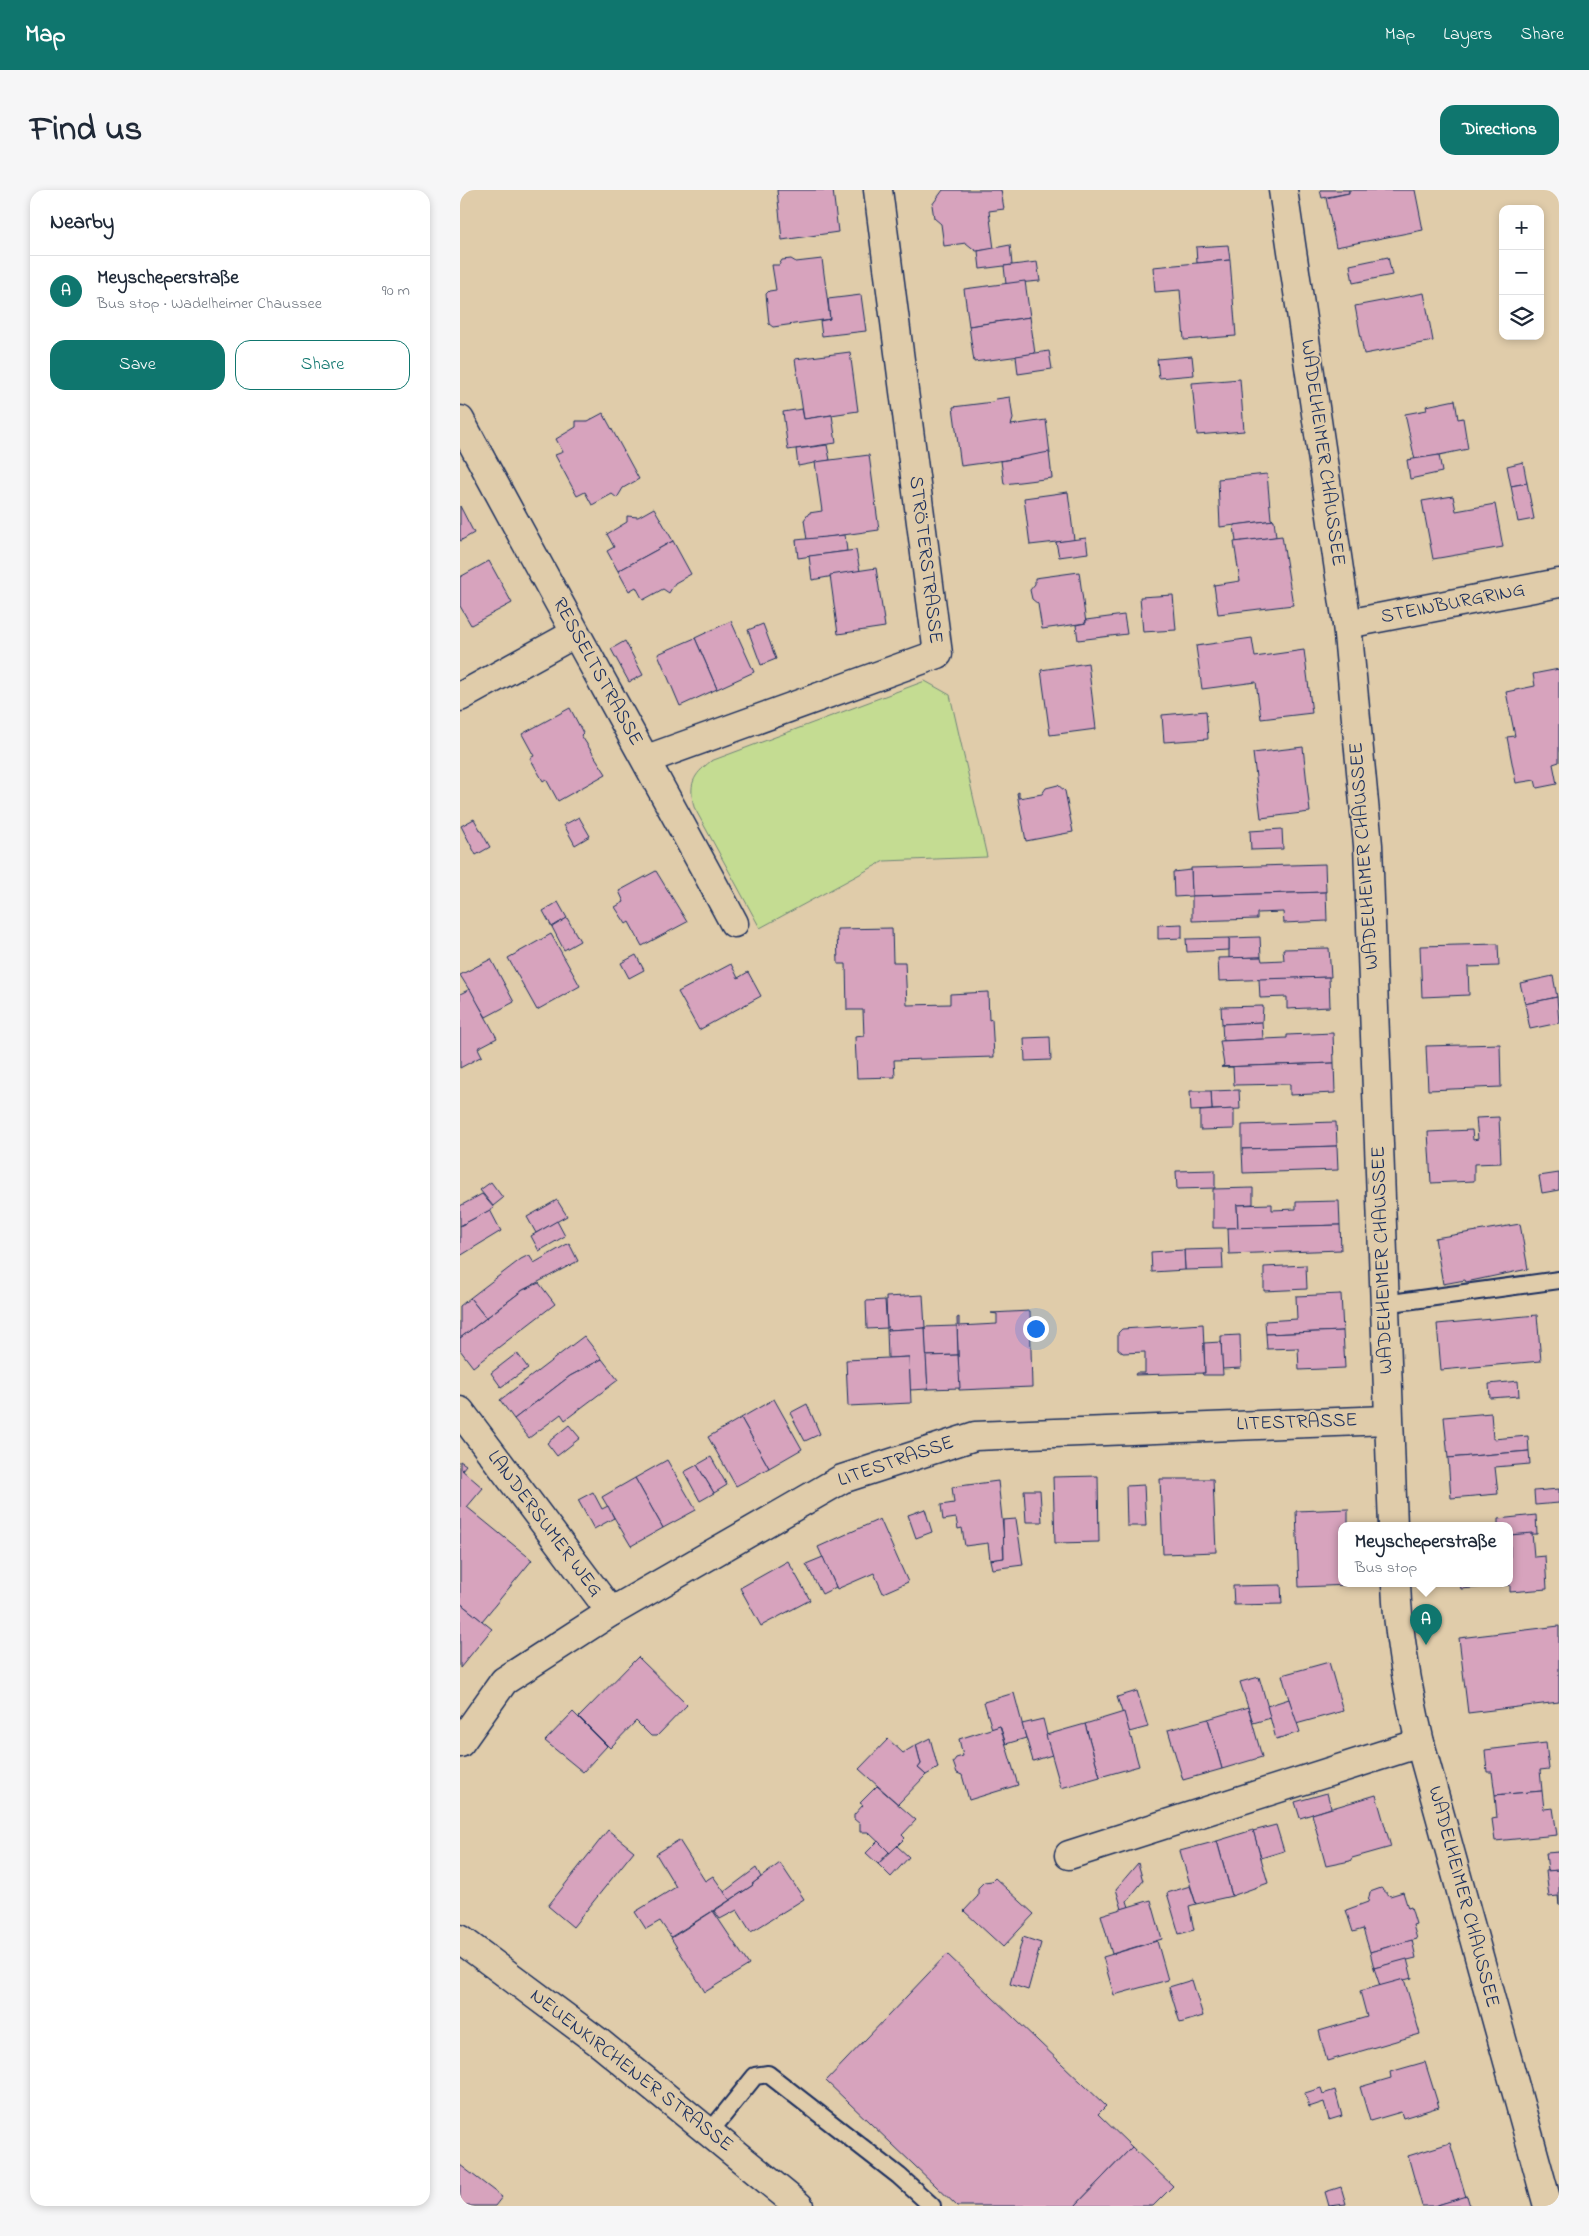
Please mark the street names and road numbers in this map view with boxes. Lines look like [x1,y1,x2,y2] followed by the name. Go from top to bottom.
[1292,338,1352,568] street label: WADELHEIMER CHAUSSEE
[900,474,950,646] street label: STRÖTERSTRASSE
[1378,576,1528,632] street label: STEINBURGRING
[544,593,650,751] street label: RESSELTSTRASSE
[1343,741,1387,971] street label: WADELHEIMER CHAUSSEE
[1365,1145,1401,1375] street label: WADELHEIMER CHAUSSEE
[1236,1406,1358,1440] street label: LITESTRASSE
[834,1429,958,1495] street label: LITESTRASSE
[479,1445,609,1603] street label: LANDERSUMER WEG
[1419,1783,1507,2011] street label: WADELHEIMER CHAUSSEE
[523,1982,739,2160] street label: NEUENKIRCHENER STRASSE

